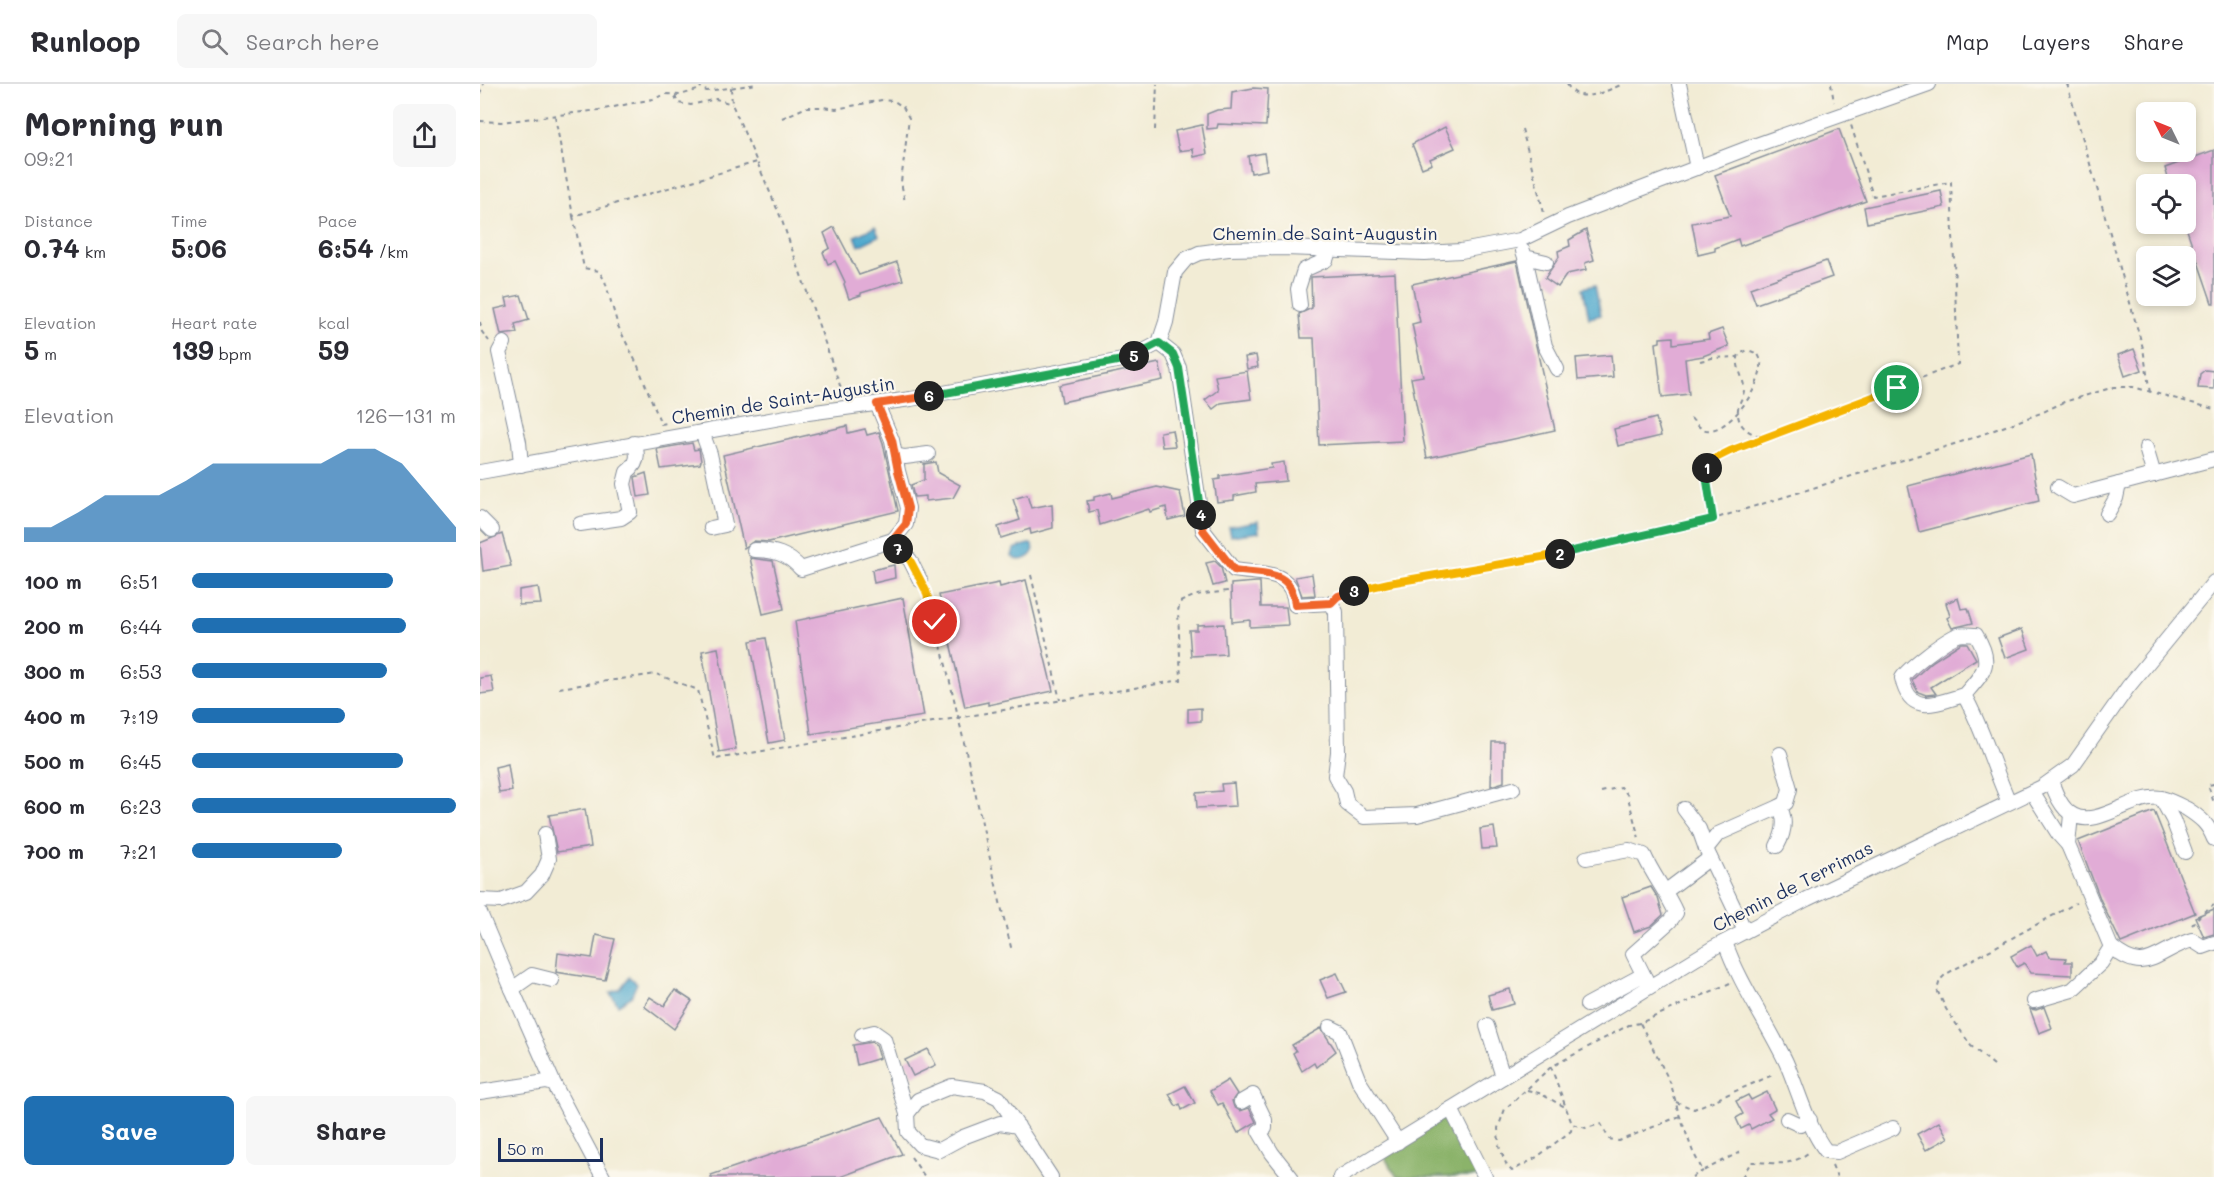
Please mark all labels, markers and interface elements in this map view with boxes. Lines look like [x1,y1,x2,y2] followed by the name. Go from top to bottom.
[177,14,597,68] search box
[30,23,141,59] text: Runloop
[198,25,231,58] icon: search
[246,27,380,56] text: Search here
[1946,28,1989,55] text: Map
[2022,28,2091,55] text: Layers
[2124,28,2184,55] text: Share
[24,101,224,144] text: Morning run
[2136,102,2196,162] north arrow
[2136,102,2196,306] map controls
[393,104,456,167] button: share
[24,145,74,171] text: 09:21
[2136,174,2196,234] button: locate
[24,210,93,231] text: Distance
[171,210,207,231] text: Time
[318,210,357,231] text: Pace
[1212,221,1438,245] street label: Chemin de Saint-Augustin
[24,231,80,265] text: 0.74
[171,231,227,265] text: 5:06
[318,231,374,265] text: 6:54
[80,241,106,262] text: km
[374,241,408,262] text: /km
[2136,246,2196,306] button: layers
[24,312,96,333] text: Elevation
[171,312,257,333] text: Heart rate
[318,312,350,333] text: kcal
[24,333,39,367] text: 5
[171,333,214,367] text: 139
[318,333,349,367] text: 59
[1119,341,1149,371] pin: 5
[39,343,57,364] text: m
[214,343,252,364] text: bpm
[1129,345,1139,366] text: 5
[1871,362,1922,413] pin
[670,371,896,429] street label: Chemin de Saint-Augustin
[1880,371,1913,404] icon: arrive
[914,381,944,411] pin: 6
[924,385,934,406] text: 6
[24,402,114,428] text: Elevation
[356,402,456,428] text: 126–131 m
[1692,453,1722,483] pin: 1
[1703,457,1711,478] text: 1
[1186,500,1216,530] pin: 4
[1196,504,1206,525] text: 4
[883,534,913,564] pin: 7
[894,538,902,559] text: 7
[1545,539,1575,569] pin: 2
[1556,543,1564,564] text: 2
[24,568,82,594] text: 100 m
[120,568,159,594] text: 6:51
[1339,576,1369,606] pin: 3
[1349,580,1359,601] text: 3
[909,596,960,647] pin
[918,605,951,638] icon: check
[24,613,84,639] text: 200 m
[120,613,162,639] text: 6:44
[24,658,85,684] text: 300 m
[120,658,162,684] text: 6:53
[24,703,85,729] text: 400 m
[120,703,158,729] text: 7:19
[24,748,84,774] text: 500 m
[120,748,162,774] text: 6:45
[24,793,85,819] text: 600 m
[120,793,161,819] text: 6:23
[1708,835,1877,937] street label: Chemin de Terrimas
[24,838,84,864] text: 700 m
[120,838,157,864] text: 7:21
[24,1096,234,1165] button: Save
[246,1096,456,1165] button: Share
[498,1135,603,1162] scale bar
[507,1138,544,1159] text: 50 m

